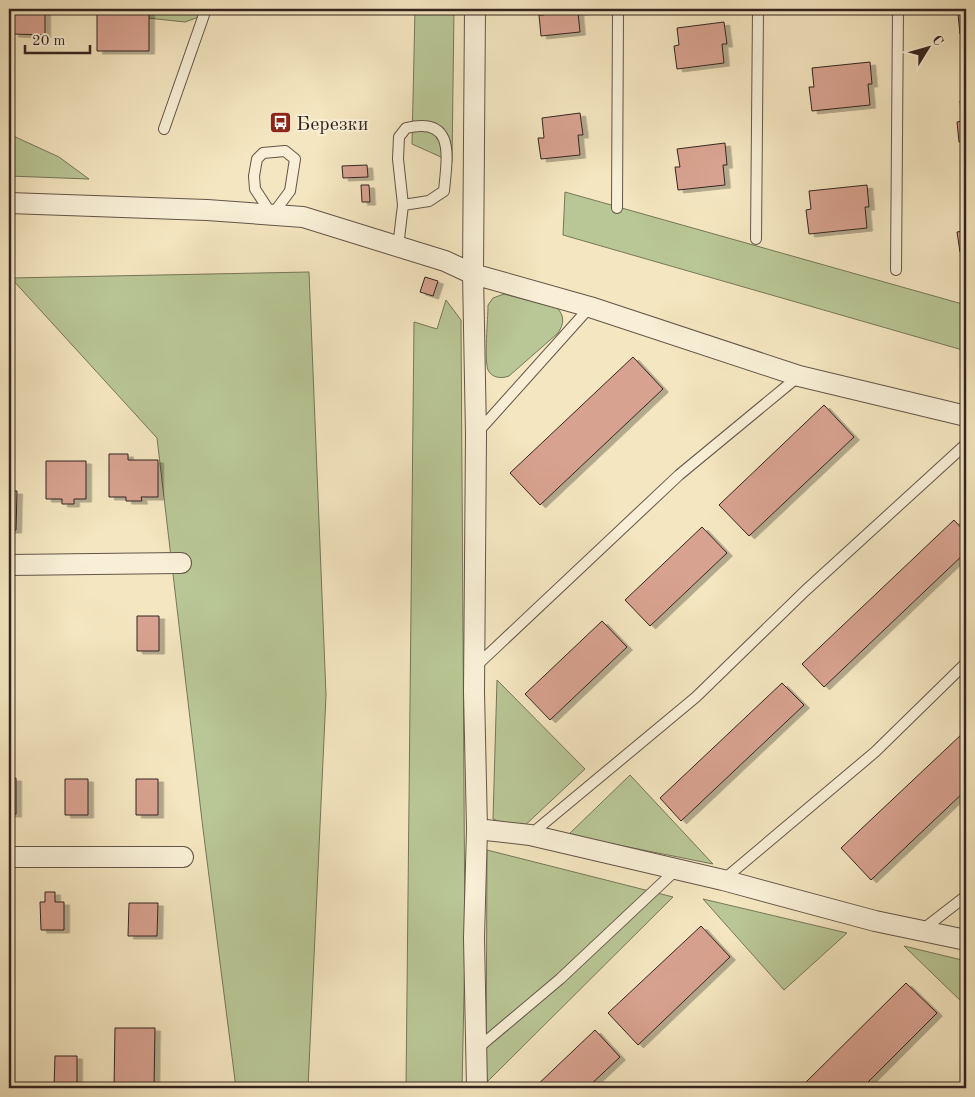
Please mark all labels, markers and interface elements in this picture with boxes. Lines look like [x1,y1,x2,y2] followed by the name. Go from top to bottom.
[25,22,90,54] scale bar
[902,22,952,72] north arrow
[929,33,946,49] text: С
[32,34,66,49] text: 20 m
[268,111,292,135] bus stop icon: Березки
[296,115,368,135] place label: Березки

